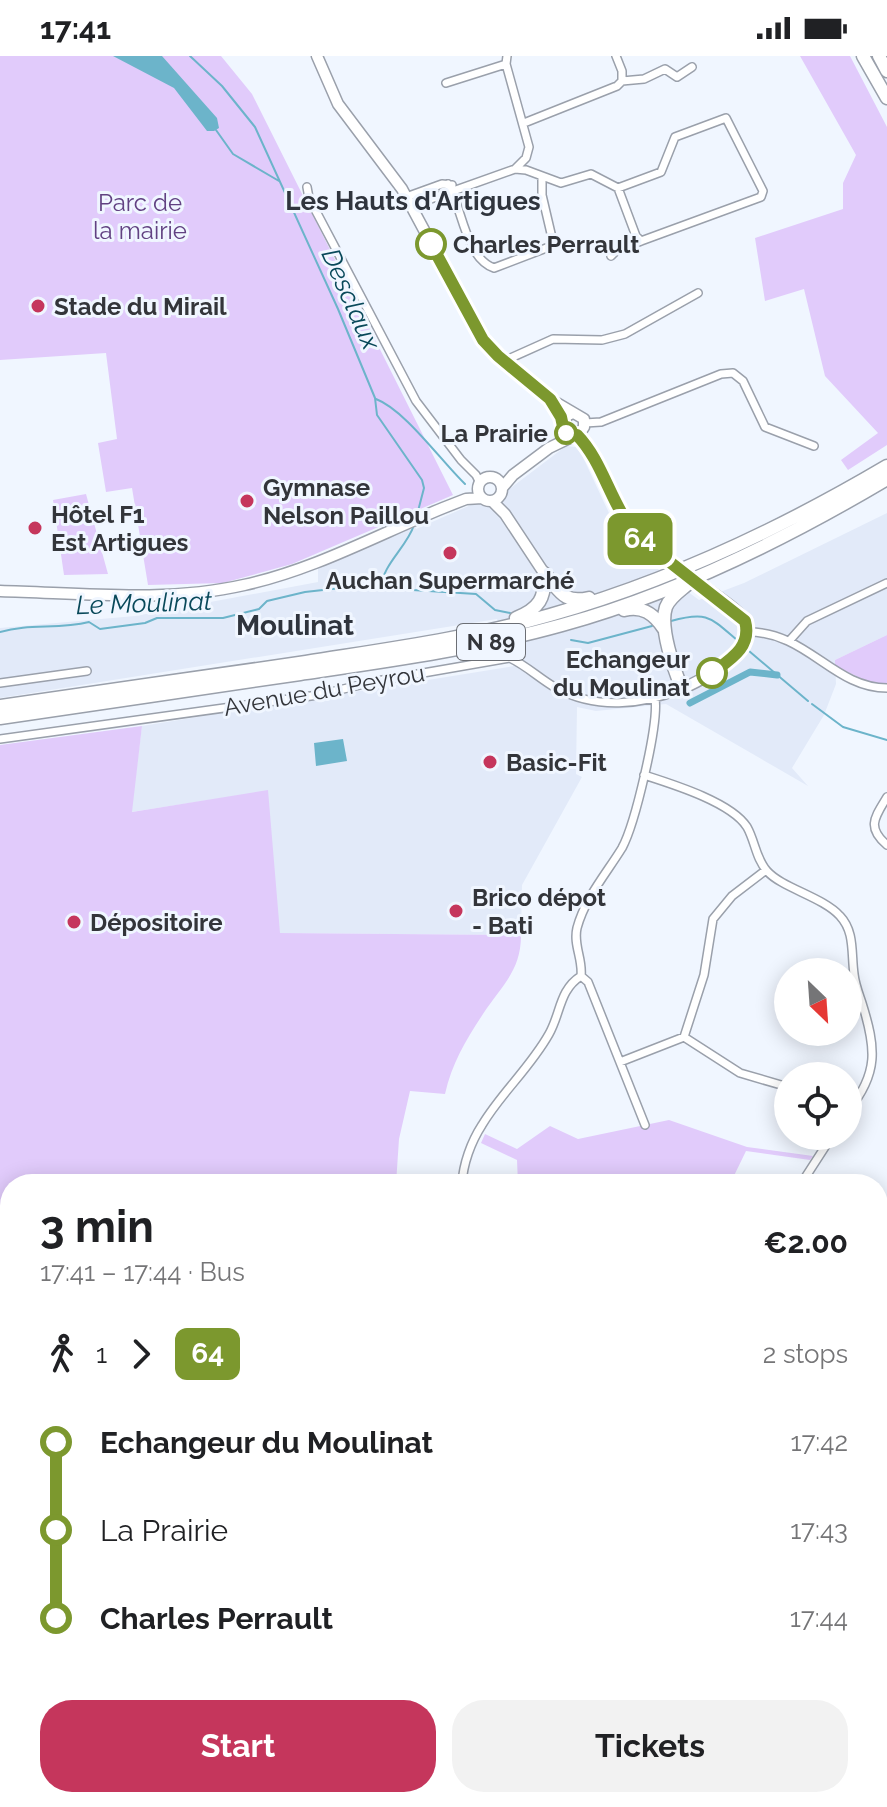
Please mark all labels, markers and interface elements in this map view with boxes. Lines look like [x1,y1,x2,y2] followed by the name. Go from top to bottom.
[40,11,111,46] text: 17:41
[285,186,541,216] district label: Les Hauts d'Artigues
[93,188,187,245] park label: Parc de la mairie
[416,229,446,259] marker: Charles Perrault
[453,230,639,259] place label: Charles Perrault
[315,244,387,355] water label: Desclaux
[54,292,227,321] place label: Stade du Mirail
[29,297,47,315] marker: Stade du Mirail
[441,419,548,448] place label: La Prairie
[555,422,577,444] marker: La Prairie
[263,473,429,530] place label: Gymnase Nelson Paillou
[238,492,256,510] marker: Gymnase Nelson Paillou
[51,500,189,557] place label: Hôtel F1 Est Artigues
[604,513,676,565] line badge: 64
[26,519,44,537] marker: Hôtel F1 Est Artigues
[624,522,656,555] text: 64
[441,544,459,562] marker: Auchan Supermarché
[326,566,574,595] place label: Auchan Supermarché
[75,586,213,620] water label: Le Moulinat
[236,609,354,642] district label: Moulinat
[457,624,525,660] road number: N 89
[553,645,690,702] place label: Echangeur du Moulinat
[221,658,427,722] street label: Avenue du Peyrou
[697,658,727,688] marker: Echangeur du Moulinat
[506,748,607,777] place label: Basic-Fit
[481,753,499,771] marker: Basic-Fit
[472,883,606,940] place label: Brico dépot - Bati
[447,902,465,920] marker: Brico dépot - Bati
[90,908,223,937] place label: Dépositoire
[65,913,83,931] marker: Dépositoire
[774,958,862,1046] north arrow
[774,958,862,1150] map controls
[774,1062,862,1150] button: locate
[40,1201,154,1252] text: 3 min
[764,1225,848,1260] text: €2.00
[40,1257,245,1287] text: 17:41 – 17:44 · Bus
[40,1332,84,1376] icon: walk
[119,1332,163,1376] icon: forward
[191,1337,224,1370] text: 64
[96,1339,107,1369] text: 1
[763,1339,848,1369] text: 2 stops
[100,1425,433,1460] text: Echangeur du Moulinat
[790,1427,848,1457] text: 17:42
[100,1513,228,1548] text: La Prairie
[790,1515,848,1545] text: 17:43
[100,1601,333,1636] text: Charles Perrault
[790,1603,848,1633] text: 17:44
[40,1700,436,1792] button: Start
[452,1700,848,1792] button: Tickets

